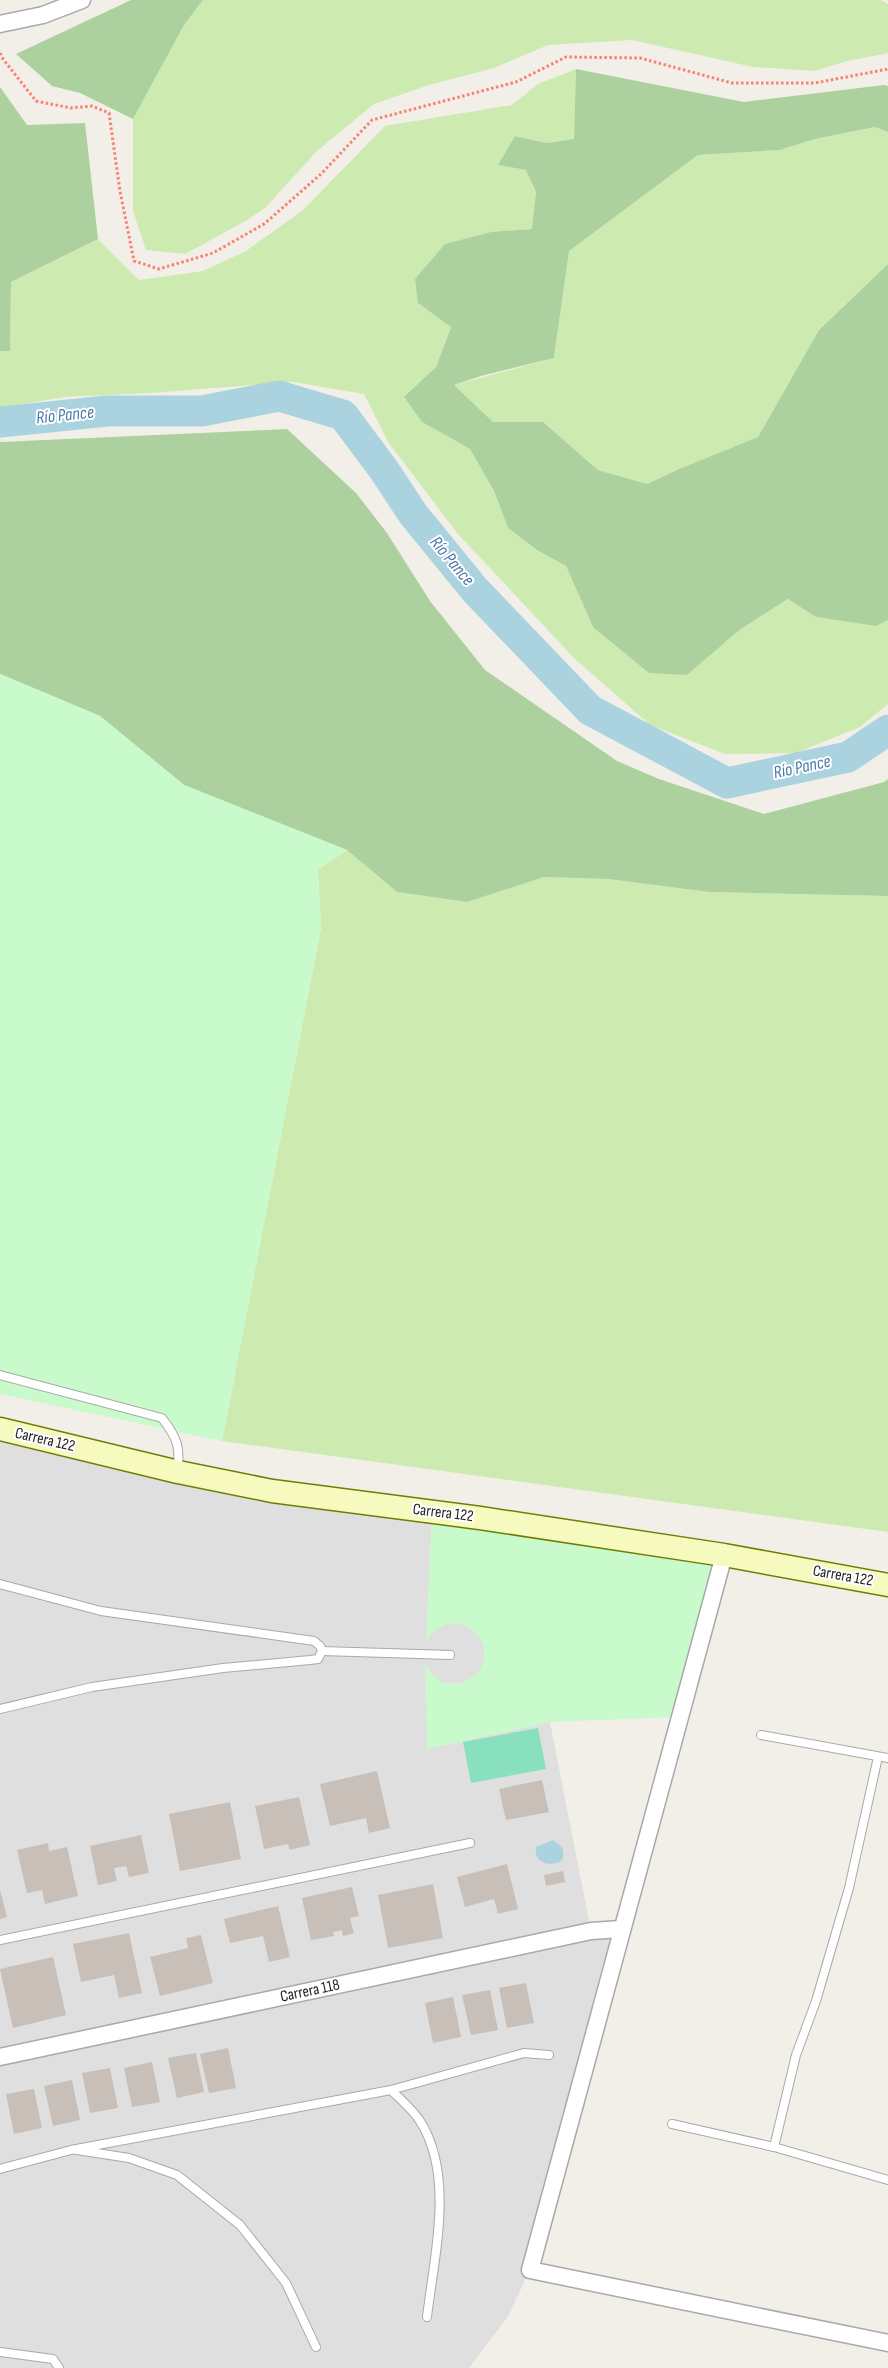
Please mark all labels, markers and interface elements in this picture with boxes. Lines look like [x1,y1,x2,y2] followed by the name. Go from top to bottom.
[35,402,95,428] water label: Río Pance
[425,532,479,590] water label: Río Pance
[771,751,833,783] water label: Río Pance
[13,1424,77,1456] street label: Carrera 122
[412,1500,474,1526] street label: Carrera 122
[811,1561,875,1591] street label: Carrera 122
[279,1975,341,2007] street label: Carrera 118

